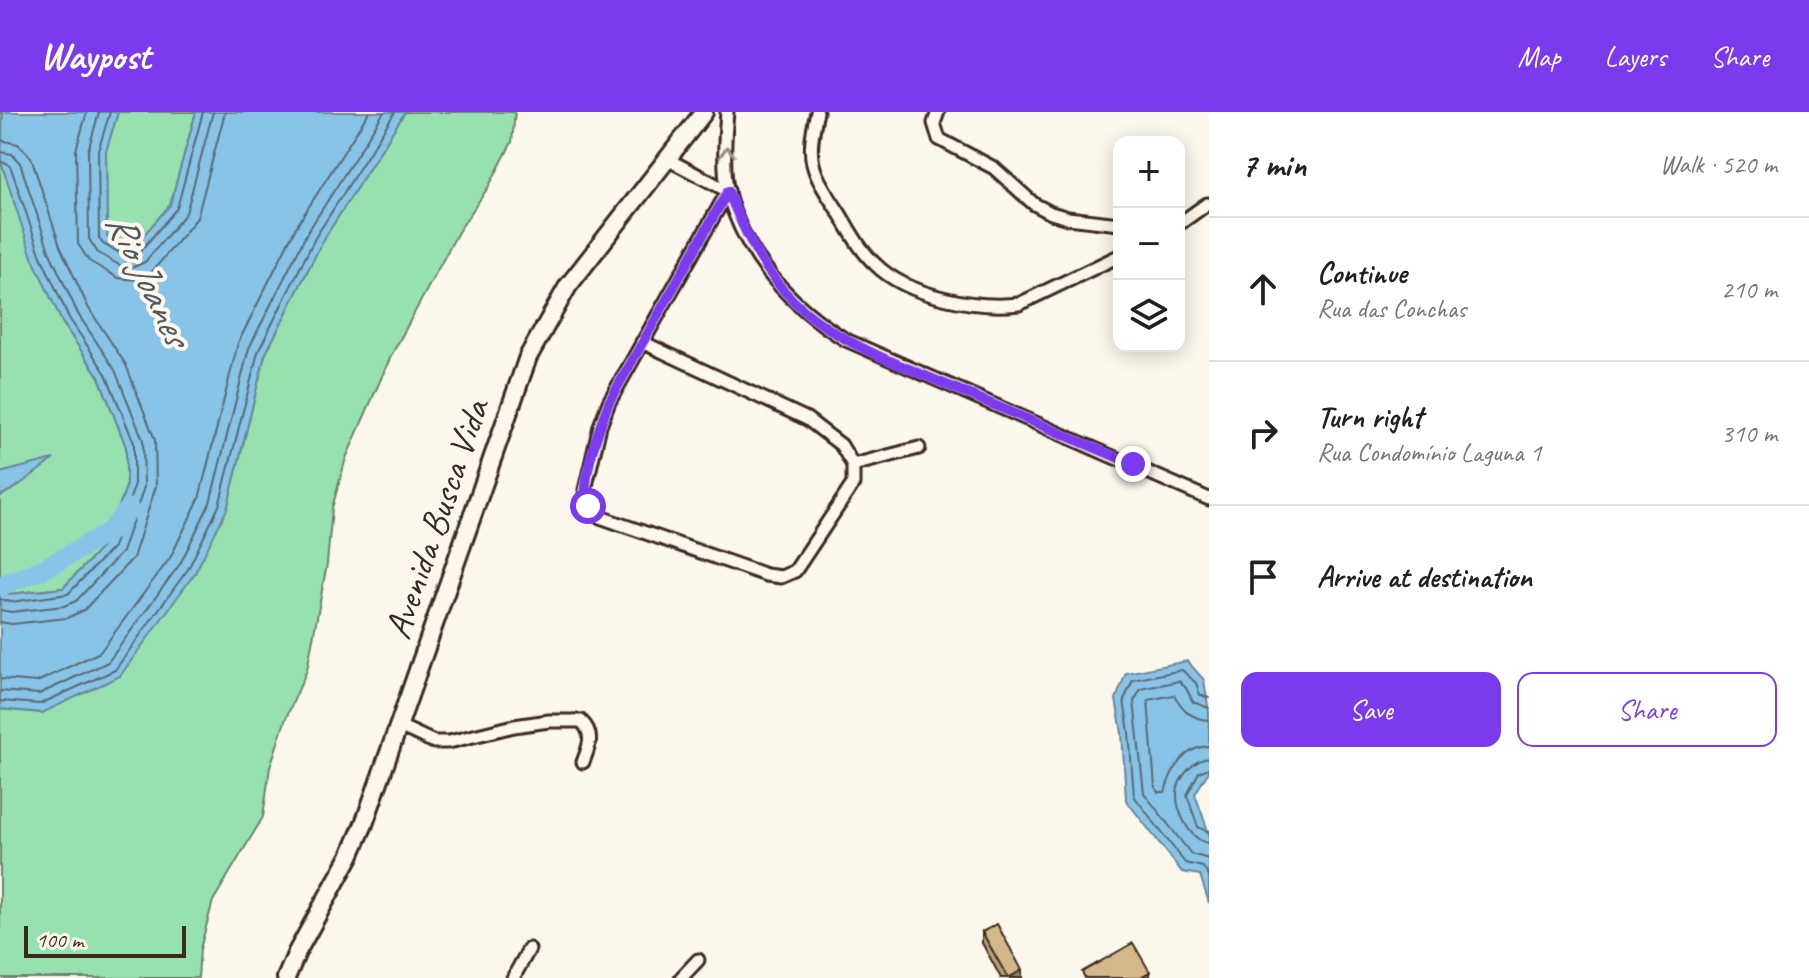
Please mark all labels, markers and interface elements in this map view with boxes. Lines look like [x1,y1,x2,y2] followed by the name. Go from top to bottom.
[40,33,151,80] text: Waypost
[1518,39,1561,74] text: Map
[1605,39,1666,74] text: Layers
[1710,39,1769,74] text: Share
[1113,136,1185,352] map controls
[1113,136,1185,208] button: +
[1241,143,1306,186] text: 7 min
[718,145,735,158] one-way arrow
[1660,148,1777,181] text: Walk · 520 m
[95,204,204,359] water label: Rio Joanes
[1113,208,1185,280] button: −
[1317,254,1407,292] text: Continue
[1241,267,1285,311] icon: ahead
[1721,273,1777,306] text: 210 m
[1113,280,1185,352] button: layers
[1317,292,1466,325] text: Rua das Conchas
[374,391,500,645] street label: Avenida Busca Vida
[1317,398,1422,436] text: Turn right
[1241,411,1285,455] icon: right
[1721,417,1777,450] text: 310 m
[1317,436,1541,469] text: Rua Condomínio Laguna 1
[1115,446,1151,482] route end
[570,488,606,524] route start
[1241,555,1285,599] icon: arrive
[1317,558,1532,596] text: Arrive at destination
[1241,672,1501,747] button: Save
[1517,672,1777,747] button: Share
[24,922,186,958] scale bar
[36,926,83,954] text: 100 m

